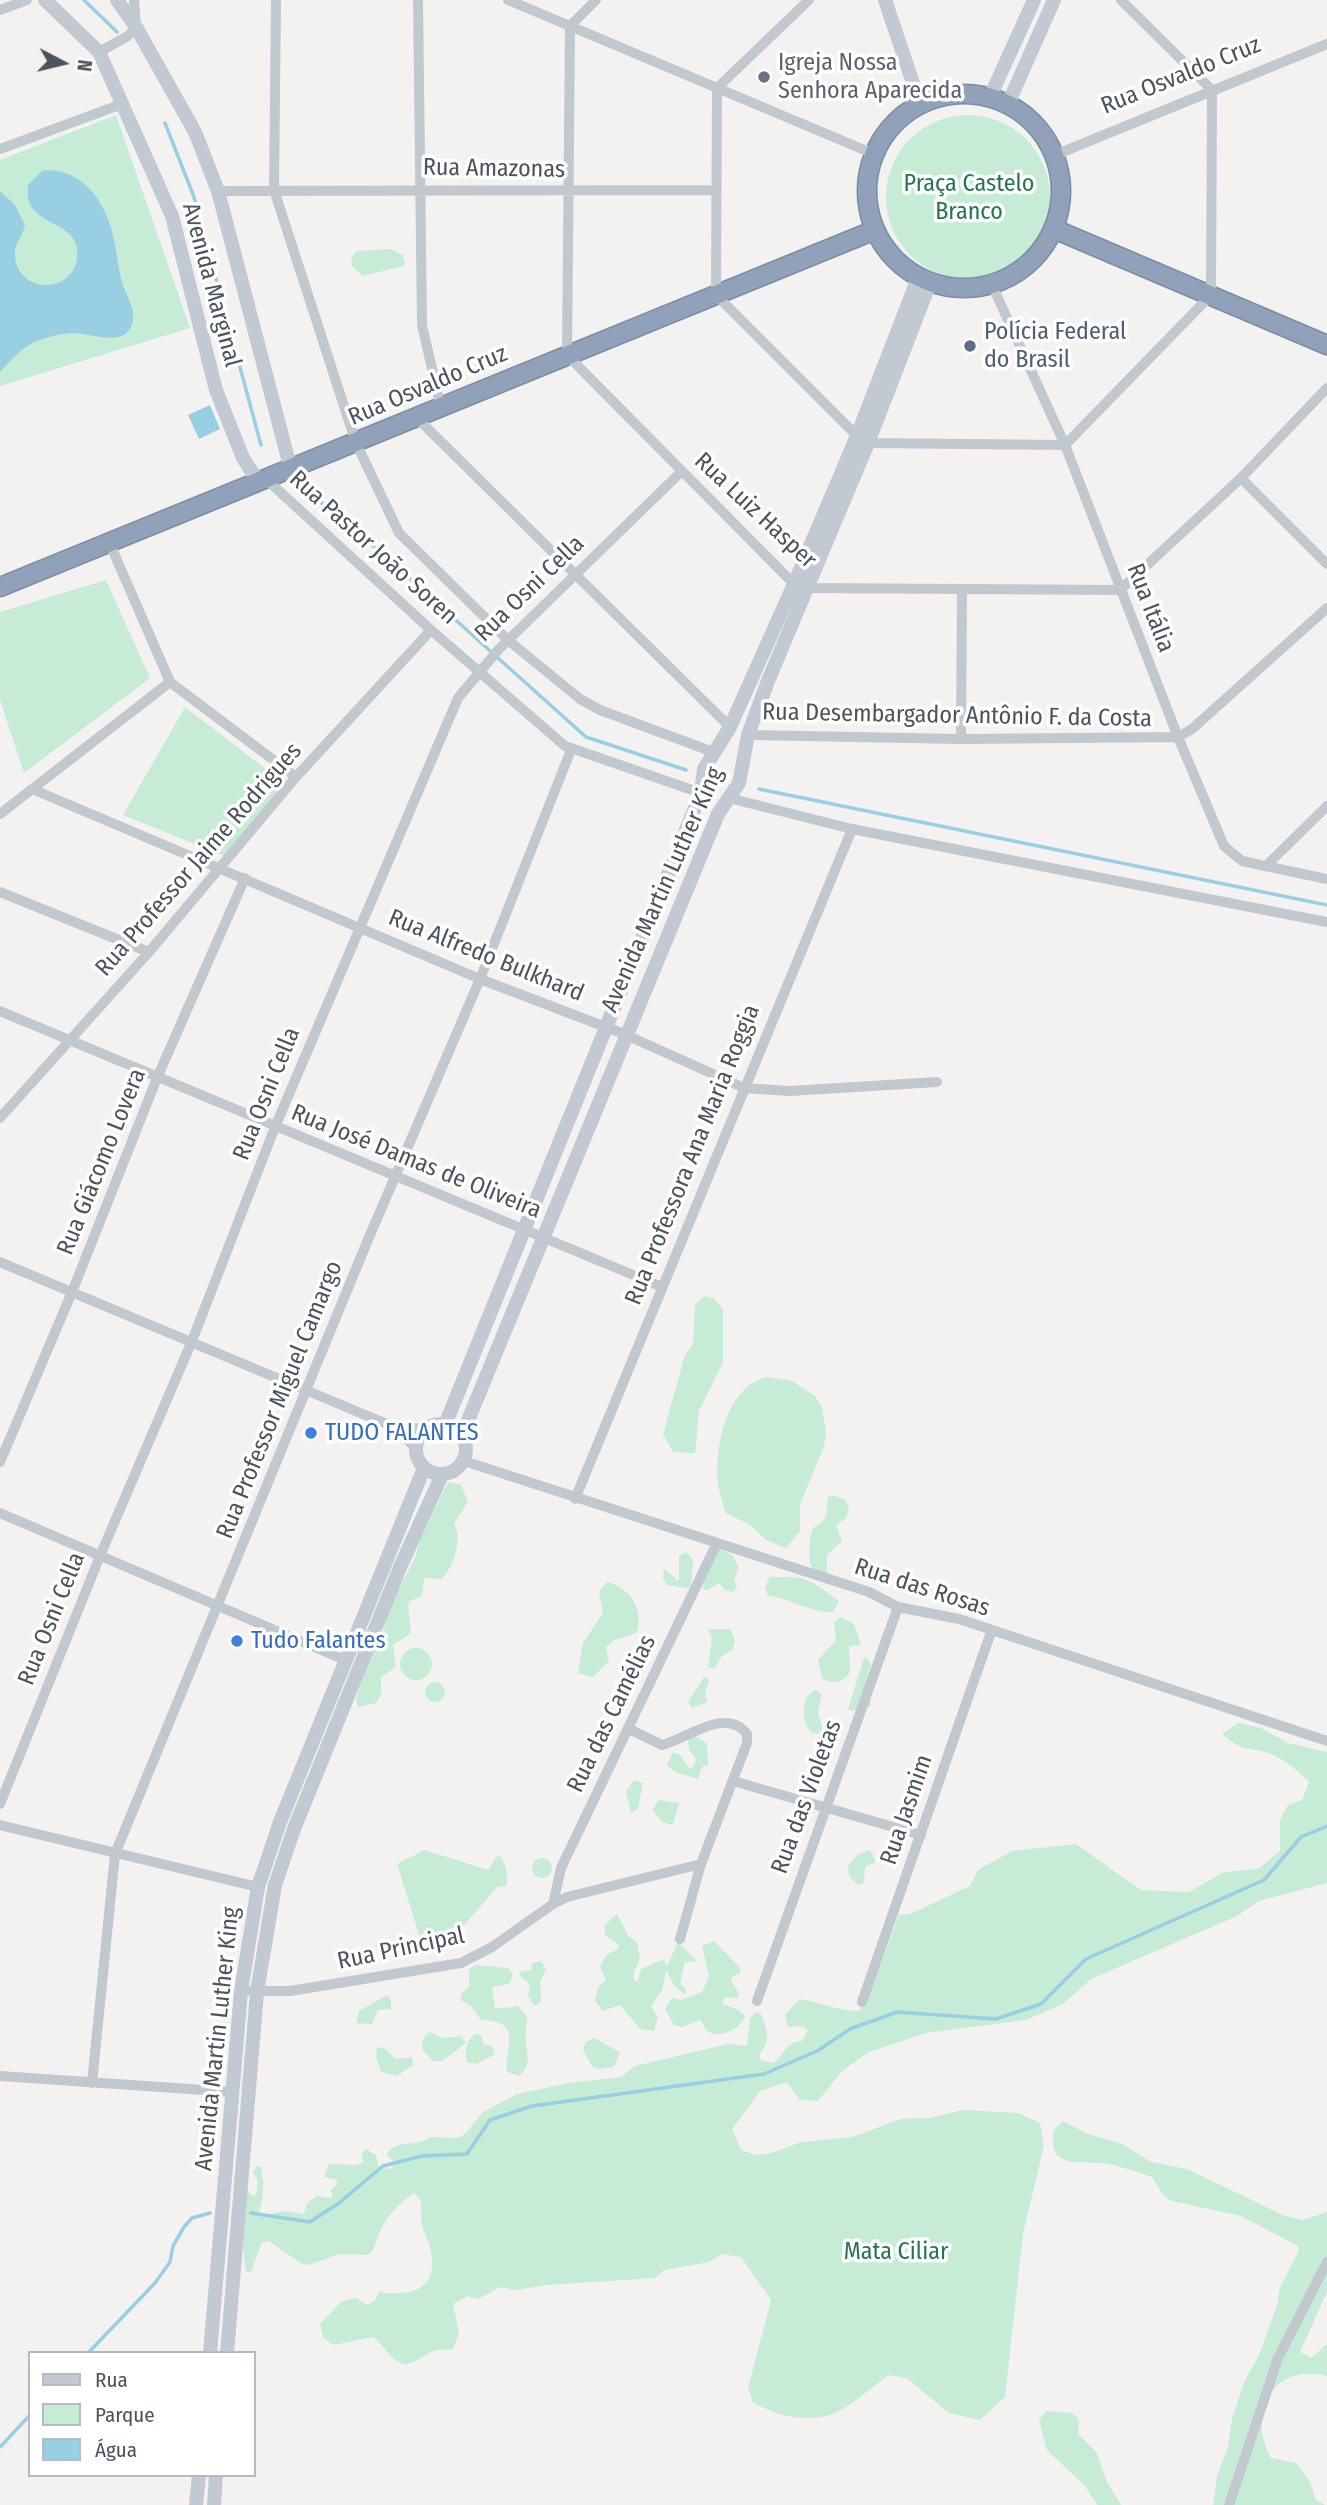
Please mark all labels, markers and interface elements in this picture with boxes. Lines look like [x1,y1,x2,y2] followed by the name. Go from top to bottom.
[28,28,98,98] north arrow
[1097,31,1265,121] street label: Rua Osvaldo Cruz
[778,49,962,105] place label: Igreja Nossa Senhora Aparecida
[72,59,96,73] text: N
[756,69,772,85] marker: Igreja Nossa Senhora Aparecida
[423,153,565,185] street label: Rua Amazonas
[904,170,1034,226] park label: Praça Castelo Branco
[175,200,247,370] street label: Avenida Marginal
[984,318,1126,374] place label: Polícia Federal do Brasil
[962,338,978,354] marker: Polícia Federal do Brasil
[344,340,512,432] street label: Rua Osvaldo Cruz
[688,447,822,575] street label: Rua Luiz Hasper
[283,465,463,631] street label: Rua Pastor João Soren
[469,530,591,648] street label: Rua Osni Cella
[1120,560,1180,656] street label: Rua Itália
[762,698,1152,734] street label: Rua Desembargador Antônio F. da Costa
[90,737,308,983] street label: Rua Professor Jaime Rodrigues
[596,763,730,1017] street label: Avenida Martin Luther King
[384,904,588,1008] street label: Rua Alfredo Bulkhard
[619,1001,767,1309] street label: Rua Professora Ana Maria Roggia
[227,1023,307,1165] street label: Rua Osni Cella
[52,1065,152,1259] street label: Rua Giácomo Lovera
[287,1099,545,1225] street label: Rua José Damas de Oliveira
[211,1257,349,1543] street label: Rua Professor Miguel Camargo
[325,1419,479,1447] place label: TUDO FALANTES
[303,1425,319,1441] marker: TUDO FALANTES
[12,1548,92,1690] street label: Rua Osni Cella
[851,1553,993,1623] street label: Rua das Rosas
[251,1627,386,1655] place label: Tudo Falantes
[561,1631,663,1797] street label: Rua das Camélias
[229,1633,245,1649] marker: Tudo Falantes
[766,1716,848,1878] street label: Rua das Violetas
[875,1751,939,1869] street label: Rua Jasmim
[190,1906,246,2172] street label: Avenida Martin Luther King
[335,1922,467,1976] street label: Rua Principal
[844,2238,948,2266] park label: Mata Ciliar
[28,2351,256,2477] legend
[95,2367,128,2393] text: Rua
[95,2402,155,2428] text: Parque
[95,2437,137,2463] text: Água

